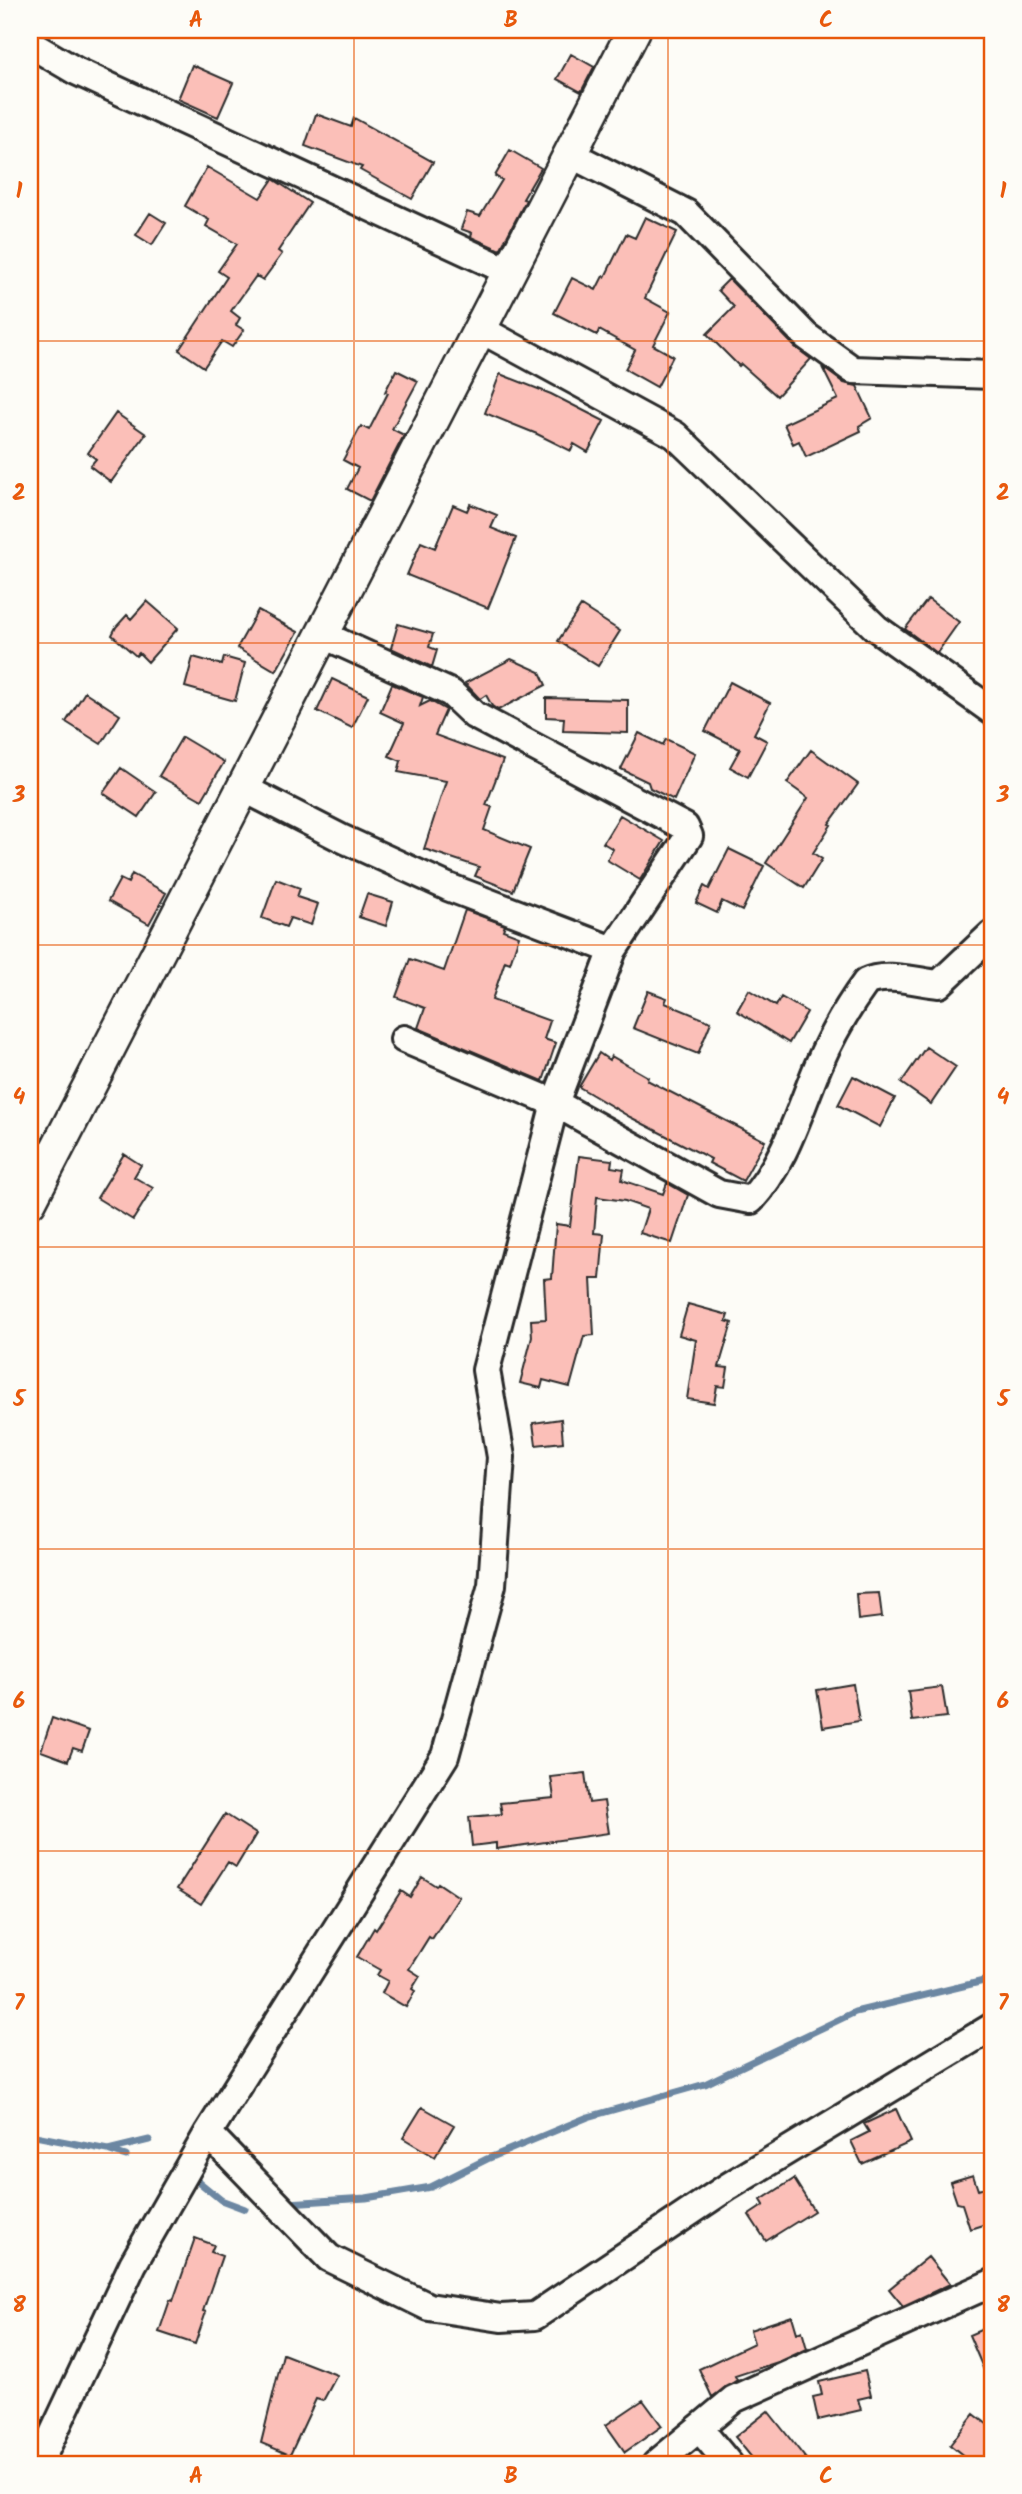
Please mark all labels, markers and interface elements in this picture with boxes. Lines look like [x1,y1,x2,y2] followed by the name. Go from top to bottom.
[189,3,203,39] text: A
[504,3,518,39] text: B
[819,3,833,39] text: C
[16,174,23,210] text: 1
[1000,174,1007,210] text: 1
[12,476,26,512] text: 2
[996,476,1010,512] text: 2
[12,778,26,814] text: 3
[996,778,1010,814] text: 3
[13,1080,26,1116] text: 4
[997,1080,1010,1116] text: 4
[12,1382,27,1418] text: 5
[996,1382,1011,1418] text: 5
[13,1684,25,1720] text: 6
[997,1684,1009,1720] text: 6
[14,1986,26,2022] text: 7
[998,1986,1010,2022] text: 7
[12,2288,26,2324] text: 8
[996,2288,1010,2324] text: 8
[189,2459,203,2494] text: A
[504,2459,518,2494] text: B
[819,2459,833,2494] text: C

